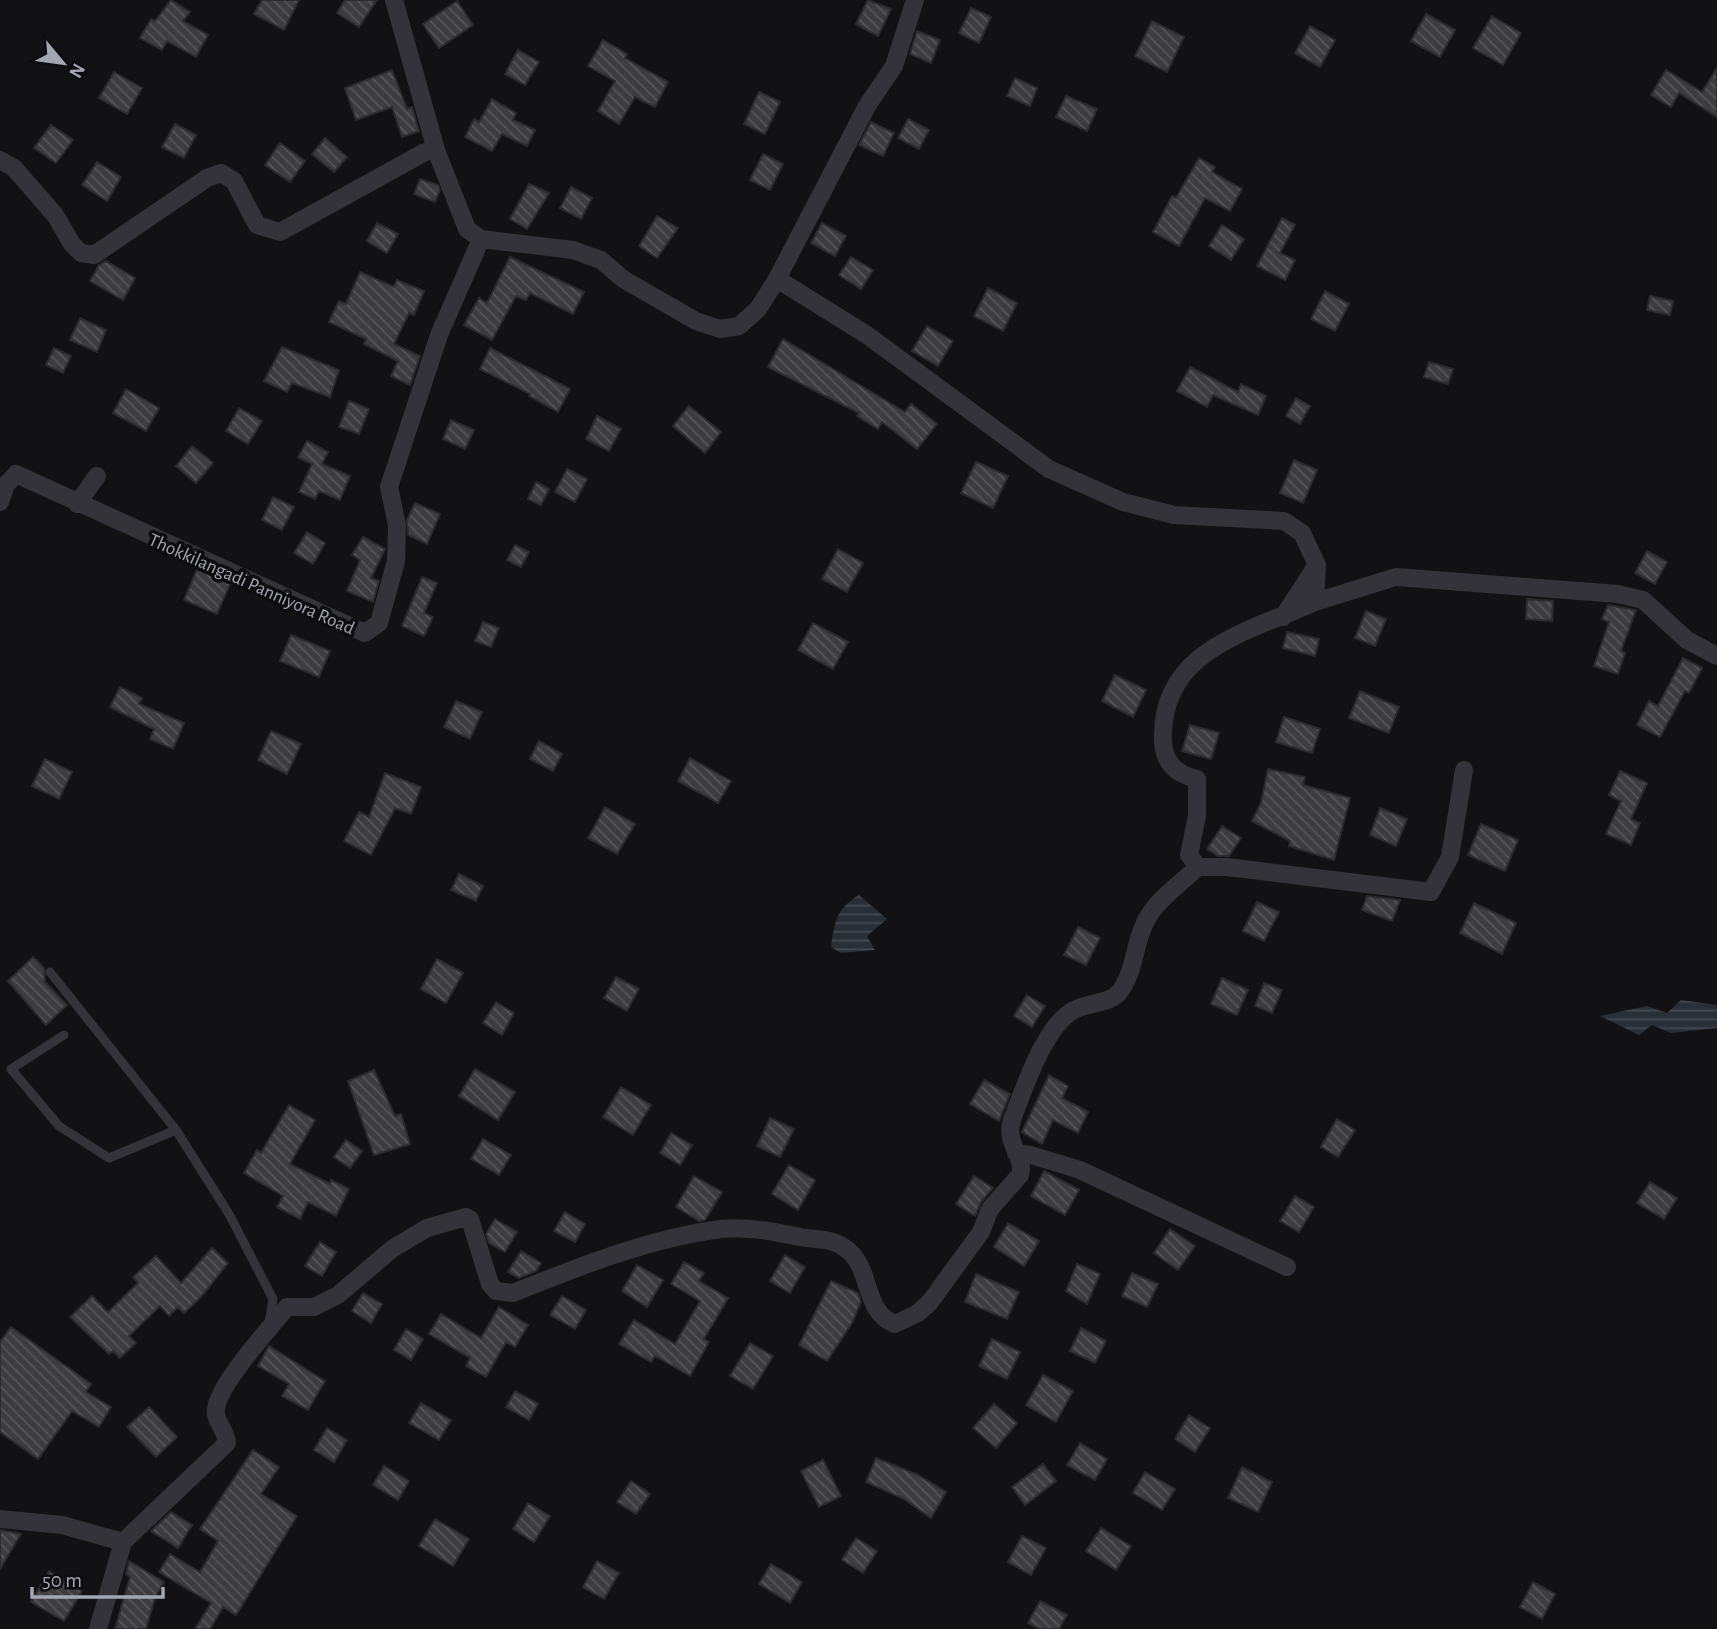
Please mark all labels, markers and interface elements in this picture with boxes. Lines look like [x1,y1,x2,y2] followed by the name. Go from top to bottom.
[28,28,98,98] north arrow
[65,60,88,81] text: N
[146,530,357,639] street label: Thokkilangadi Panniyora Road
[32,1556,163,1600] scale bar
[42,1570,82,1591] text: 50 m

